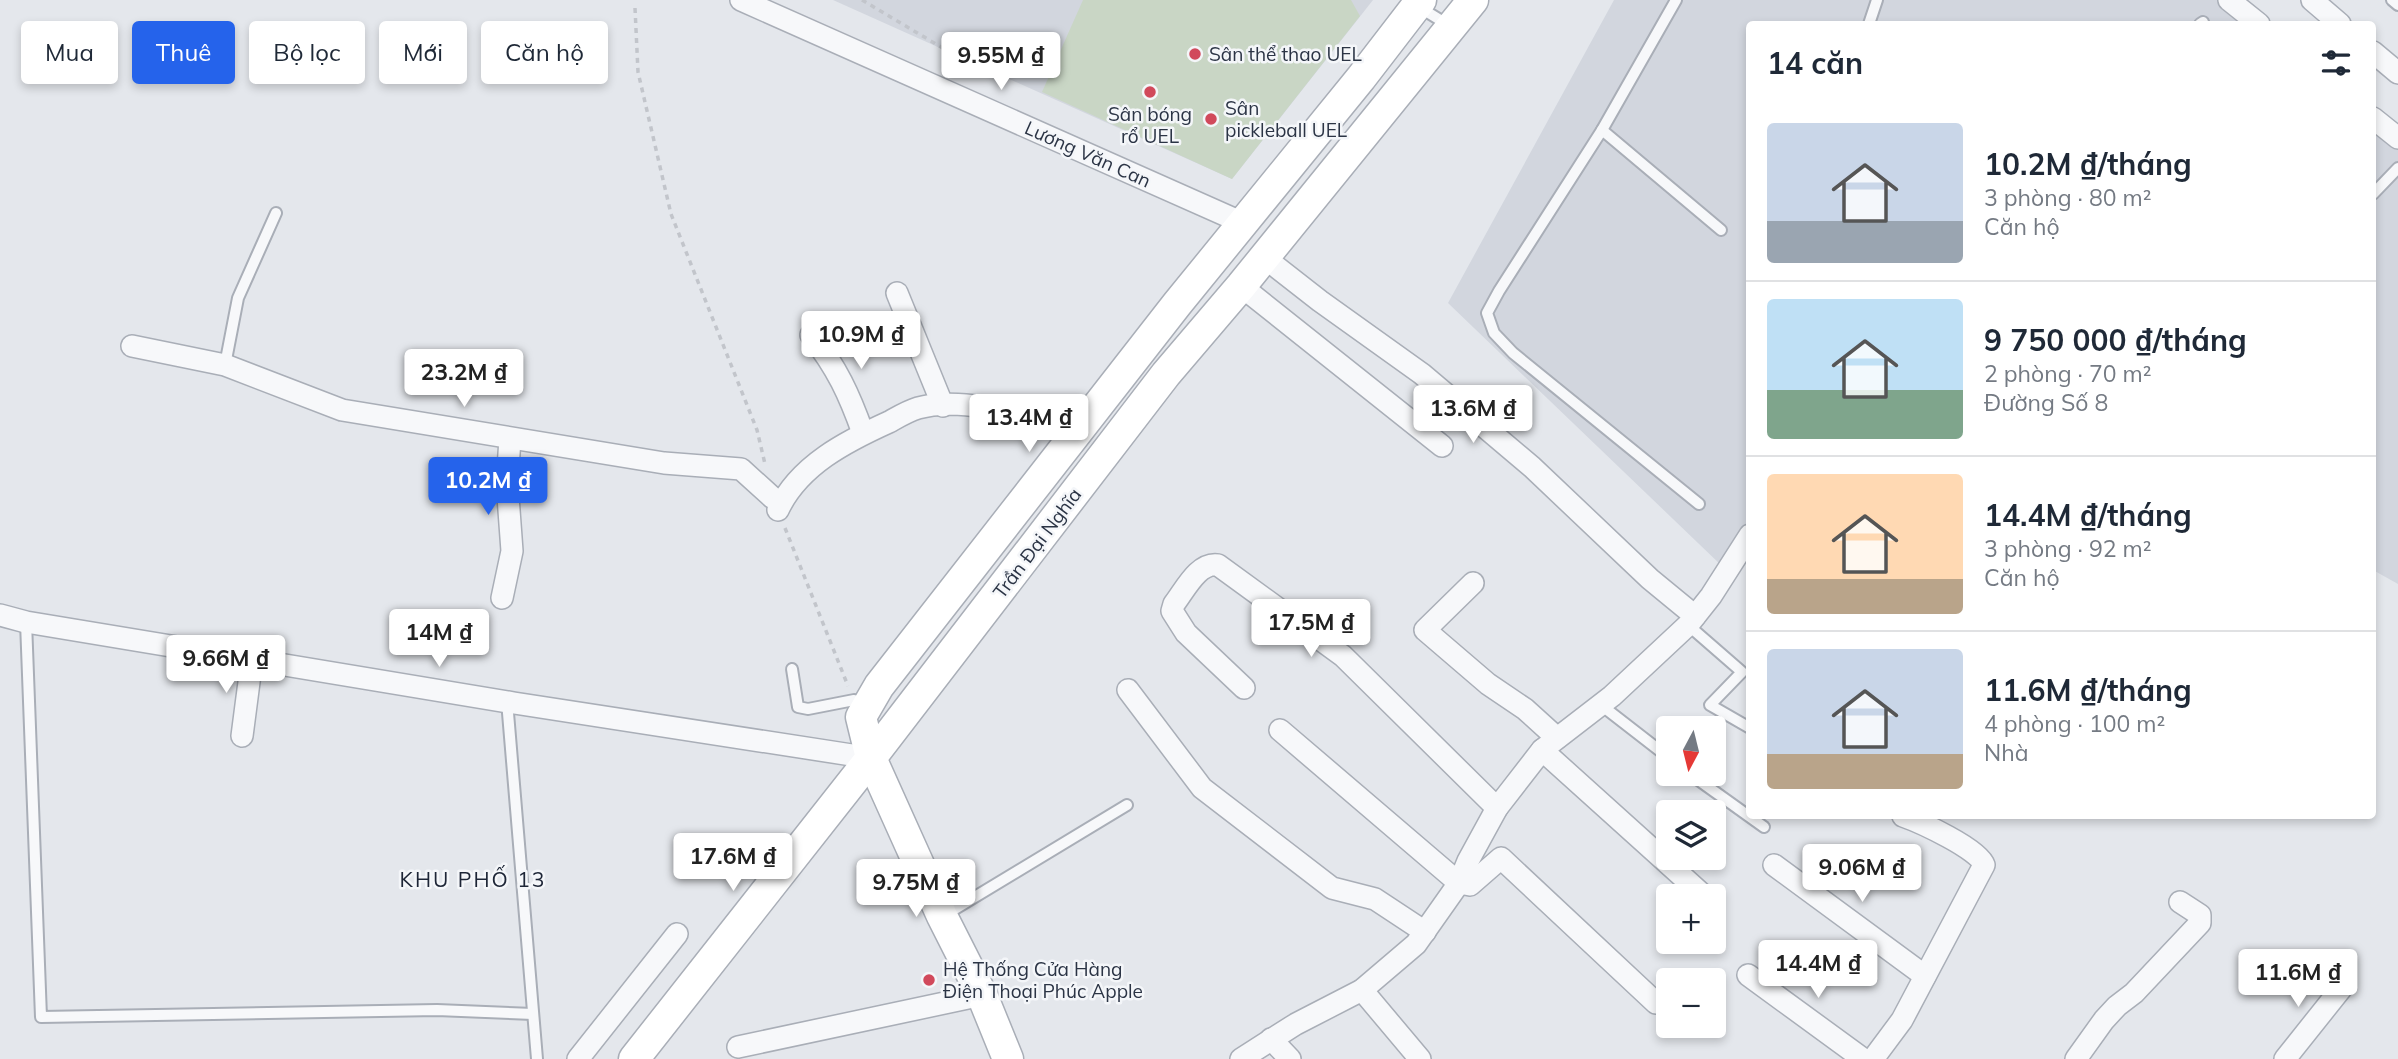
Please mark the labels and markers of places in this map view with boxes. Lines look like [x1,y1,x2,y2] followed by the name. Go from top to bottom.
[936,32,1066,92] pin: 9.55M ₫
[1209,42,1362,66] place label: Sân thể thao UEL
[1187,46,1203,62] marker: Sân thể thao UEL
[1142,84,1158,100] marker: Sân bóng rổ UEL
[1225,96,1348,142] place label: Sân pickleball UEL
[1108,102,1192,148] place label: Sân bóng rổ UEL
[1203,111,1219,127] marker: Sân pickleball UEL
[796,312,926,371] pin: 10.9M ₫
[399,350,529,409] pin: 23.2M ₫
[1408,386,1538,445] pin: 13.6M ₫
[964,394,1094,454] pin: 13.4M ₫
[423,458,553,517] pin: 10.2M ₫
[1246,600,1376,659] pin: 17.5M ₫
[390,610,488,669] pin: 14M ₫
[161,636,291,695] pin: 9.66M ₫
[668,834,798,893] pin: 17.6M ₫
[1797,844,1927,904] pin: 9.06M ₫
[851,860,981,919] pin: 9.75M ₫
[1753,940,1883,1000] pin: 14.4M ₫
[2233,950,2363,1009] pin: 11.6M ₫
[943,957,1143,1003] place label: Hệ Thống Cửa Hàng Điện Thoại Phúc Apple
[921,972,937,988] marker: Hệ Thống Cửa Hàng Điện Thoại Phúc Apple

